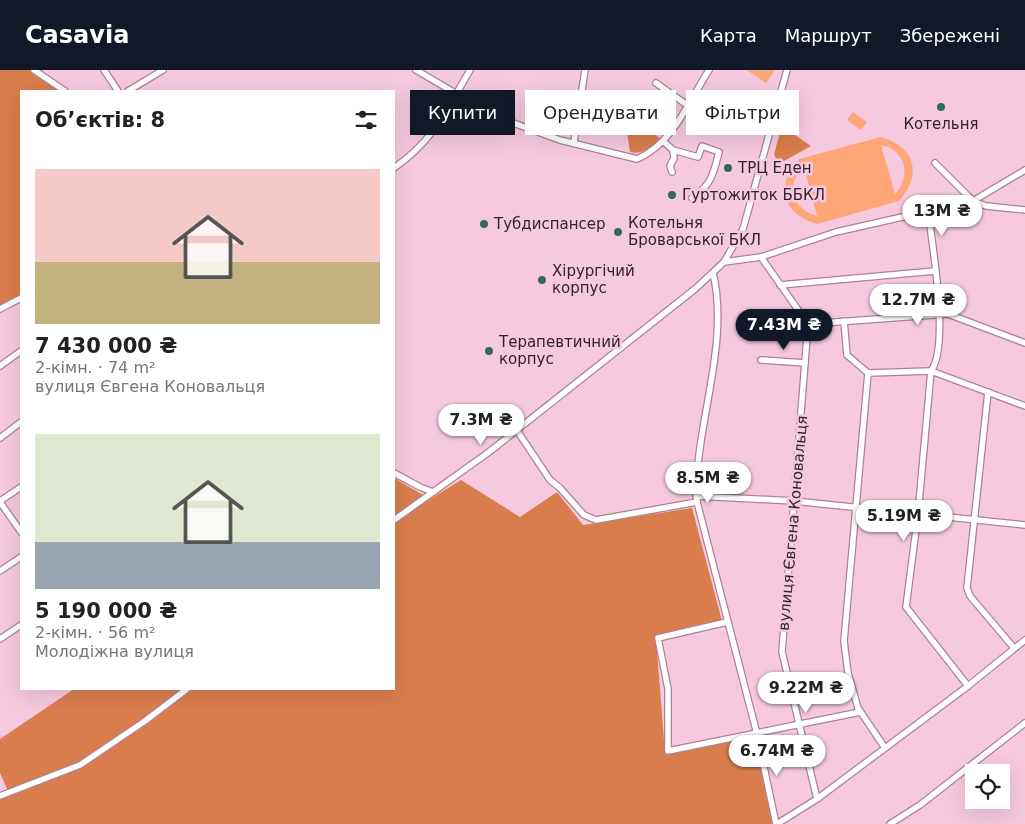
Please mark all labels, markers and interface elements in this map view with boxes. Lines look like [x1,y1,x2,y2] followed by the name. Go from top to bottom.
[25,21,129,49] text: Casavia
[700,25,757,46] text: Карта
[785,25,872,46] text: Маршрут
[900,25,1000,46] text: Збережені
[410,90,515,135] chip: Купити
[525,90,676,135] chip: Орендувати
[686,90,799,135] chip: Фільтри
[935,101,947,113] marker: Котельня
[352,106,380,134] icon: filters
[35,108,165,132] text: Об’єктів: 8
[903,115,979,133] place label: Котельня
[737,159,812,177] place label: ТРЦ Еден
[722,162,734,174] marker: ТРЦ Еден
[682,186,825,204] place label: Гуртожиток ББКЛ
[666,189,678,201] marker: Гуртожиток ББКЛ
[907,194,977,237] pin: 13M ₴
[913,201,971,220] text: 13M ₴
[163,202,253,292] icon: home
[628,214,761,249] place label: Котельня Броварської БКЛ
[493,215,605,233] place label: Тубдиспансер
[478,218,490,230] marker: Тубдиспансер
[612,226,624,238] marker: Котельня Броварської БКЛ
[552,262,635,297] place label: Хірургічий корпус
[536,274,548,286] marker: Хірургічий корпус
[872,284,964,326] pin: 12.7M ₴
[881,290,955,309] text: 12.7M ₴
[738,308,830,351] pin: 7.43M ₴
[747,315,821,334] text: 7.43M ₴
[498,333,621,368] place label: Терапевтичний корпус
[35,334,177,358] text: 7 430 000 ₴
[483,345,495,357] marker: Терапевтичний корпус
[35,358,155,377] text: 2-кімн. · 74 m²
[35,377,265,396] text: вулиця Євгена Коновальця
[440,404,522,446] pin: 7.3M ₴
[449,410,513,429] text: 7.3M ₴
[775,415,811,631] street label: вулиця Євгена Коновальця
[667,462,749,504] pin: 8.5M ₴
[163,467,253,557] icon: home
[676,468,740,487] text: 8.5M ₴
[858,500,950,542] pin: 5.19M ₴
[867,506,941,525] text: 5.19M ₴
[35,599,177,623] text: 5 190 000 ₴
[35,623,155,642] text: 2-кімн. · 56 m²
[35,642,194,661] text: Молодіжна вулиця
[760,672,852,714] pin: 9.22M ₴
[769,678,843,697] text: 9.22M ₴
[731,734,823,777] pin: 6.74M ₴
[740,741,814,760] text: 6.74M ₴
[965,764,1010,809] map controls
[965,764,1010,809] button: locate

